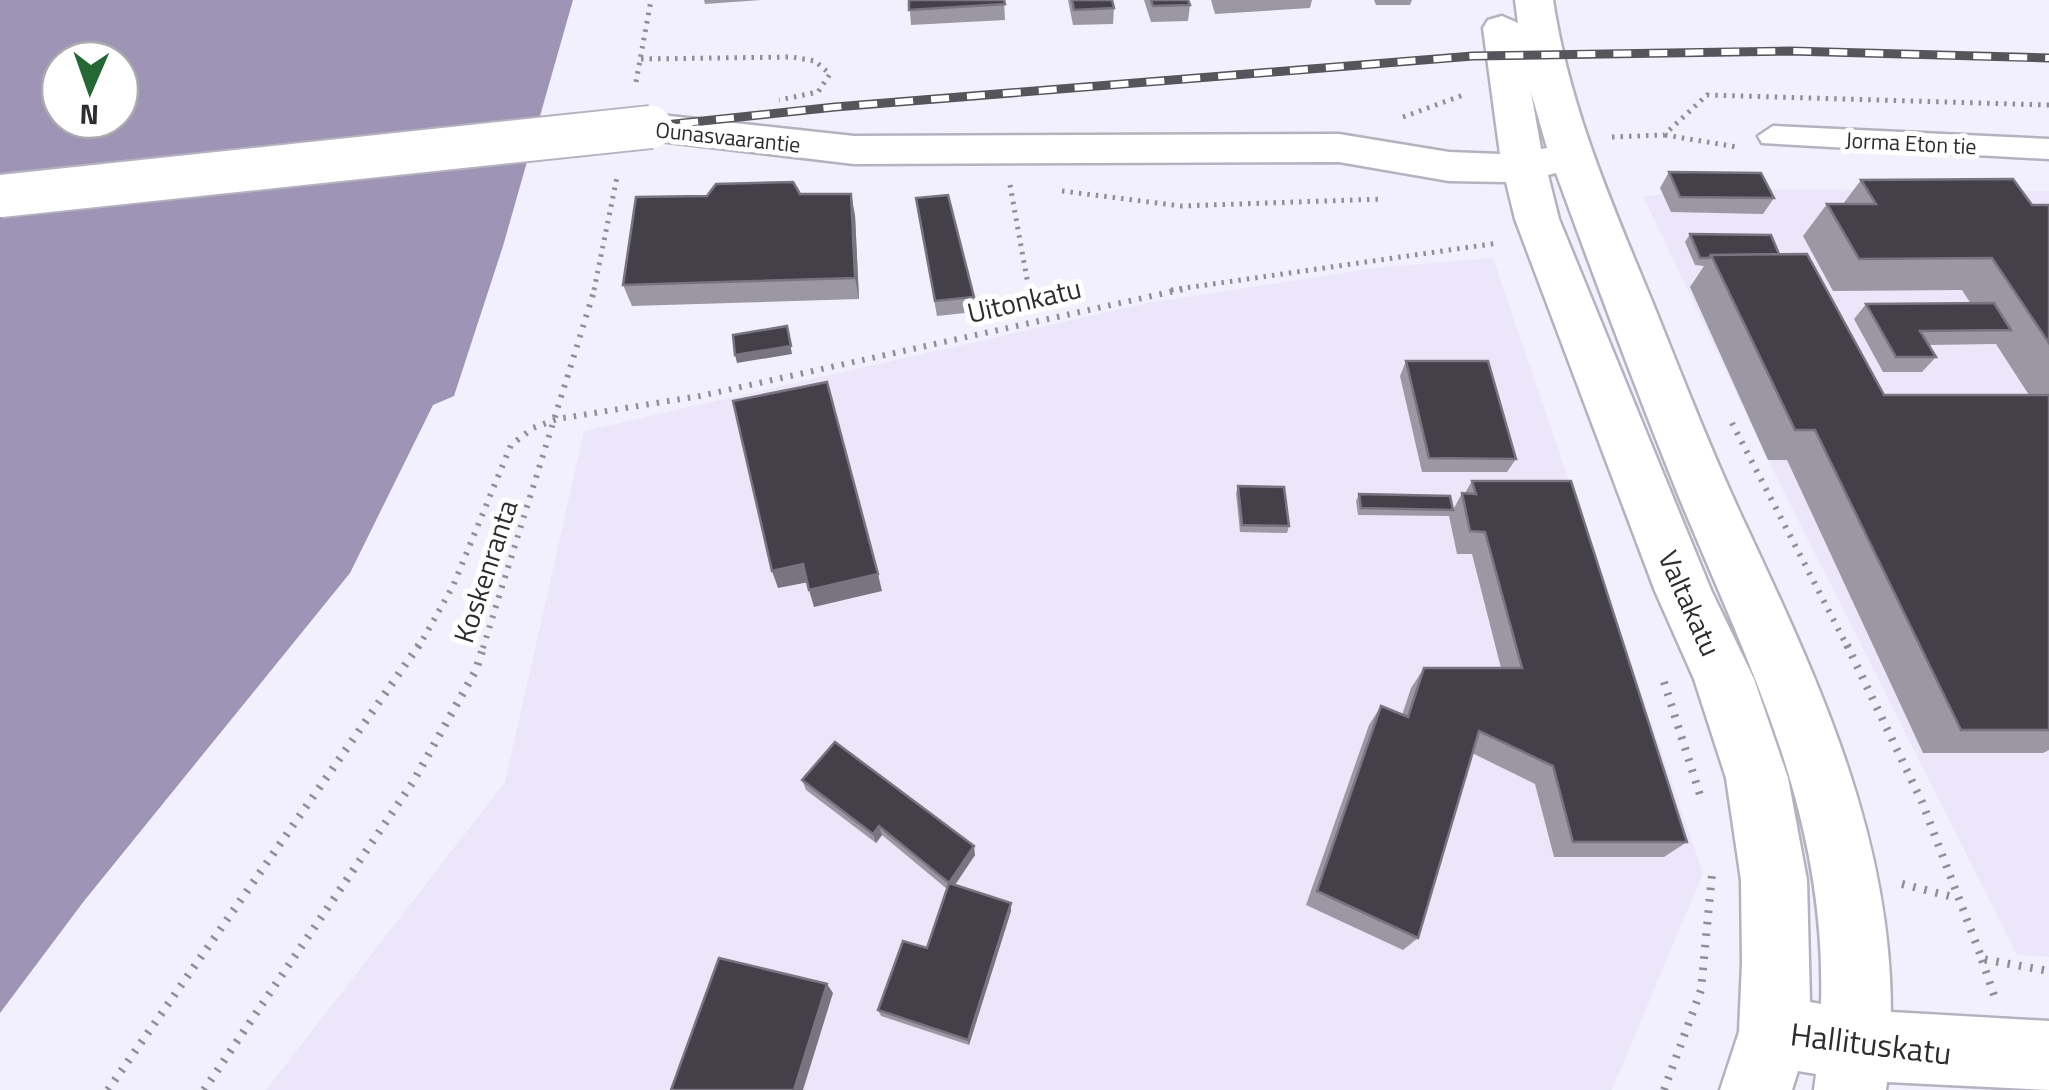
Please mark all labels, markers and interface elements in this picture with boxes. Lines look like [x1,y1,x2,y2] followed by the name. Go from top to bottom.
[40,40,140,140] north arrow
[79,94,100,137] text: N
[654,112,802,162] street label: Ounasvaarantie
[1844,123,1978,163] street label: Jorma Eton tie
[963,266,1085,334] street label: Uitonkatu
[442,494,528,648] street label: Koskenranta
[1648,543,1732,663] street label: Valtakatu
[1788,1009,1954,1077] street label: Hallituskatu

